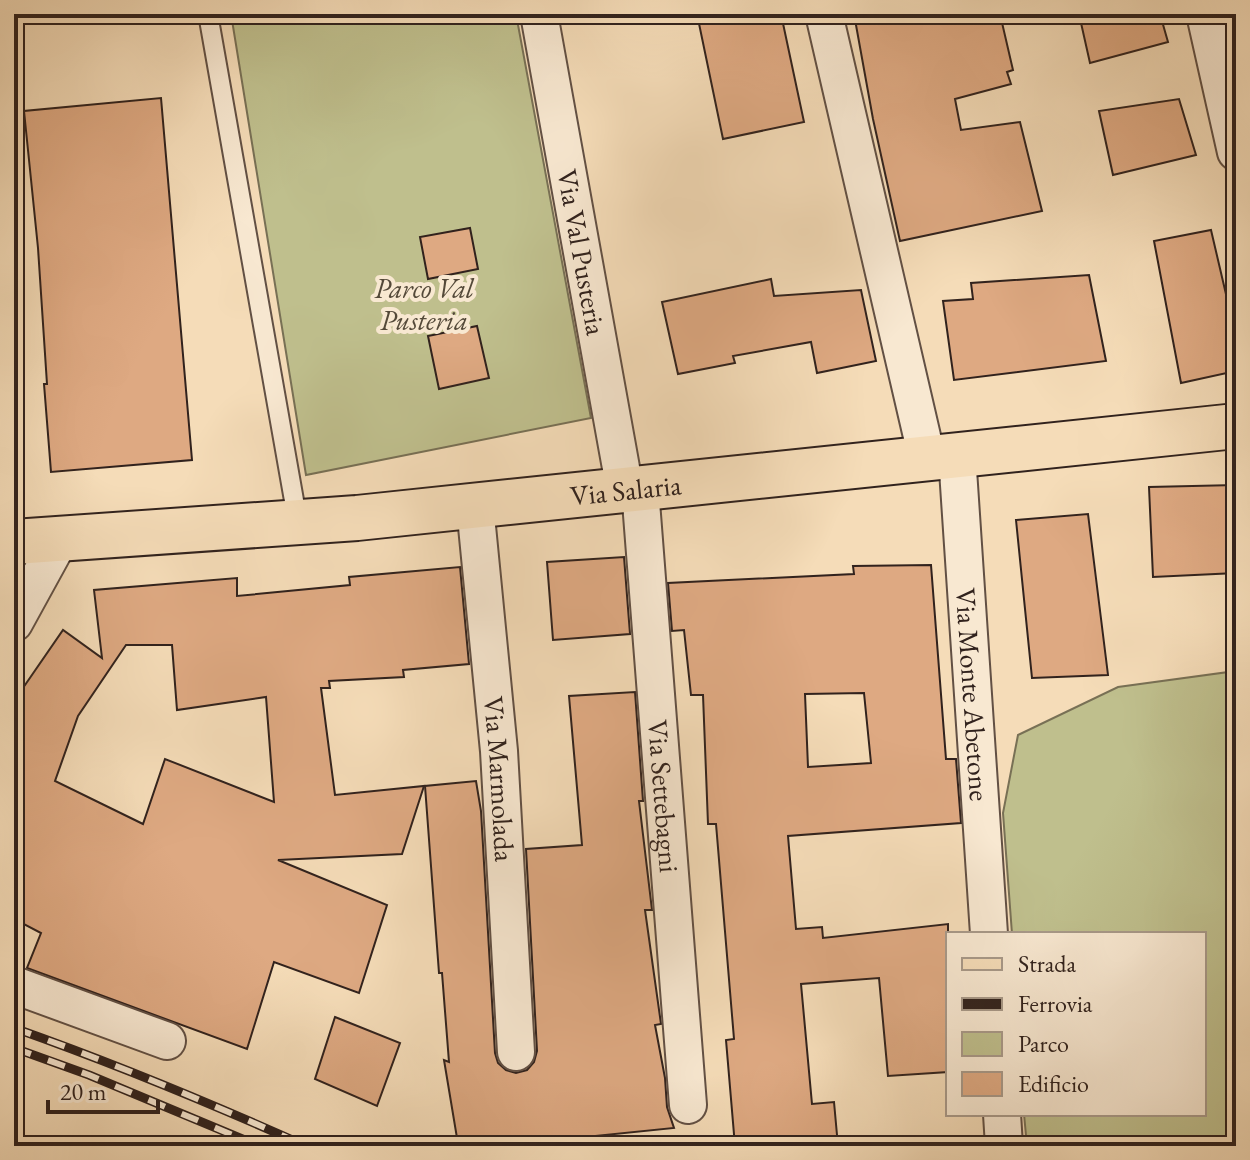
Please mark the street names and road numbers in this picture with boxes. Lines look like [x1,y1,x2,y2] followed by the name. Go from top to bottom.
[549,166,615,339] street label: Via Val Pusteria
[568,466,684,514] street label: Via Salaria
[948,587,998,802] street label: Via Monte Abetone
[476,694,523,863] street label: Via Marmolada
[640,718,688,874] street label: Via Settebagni

